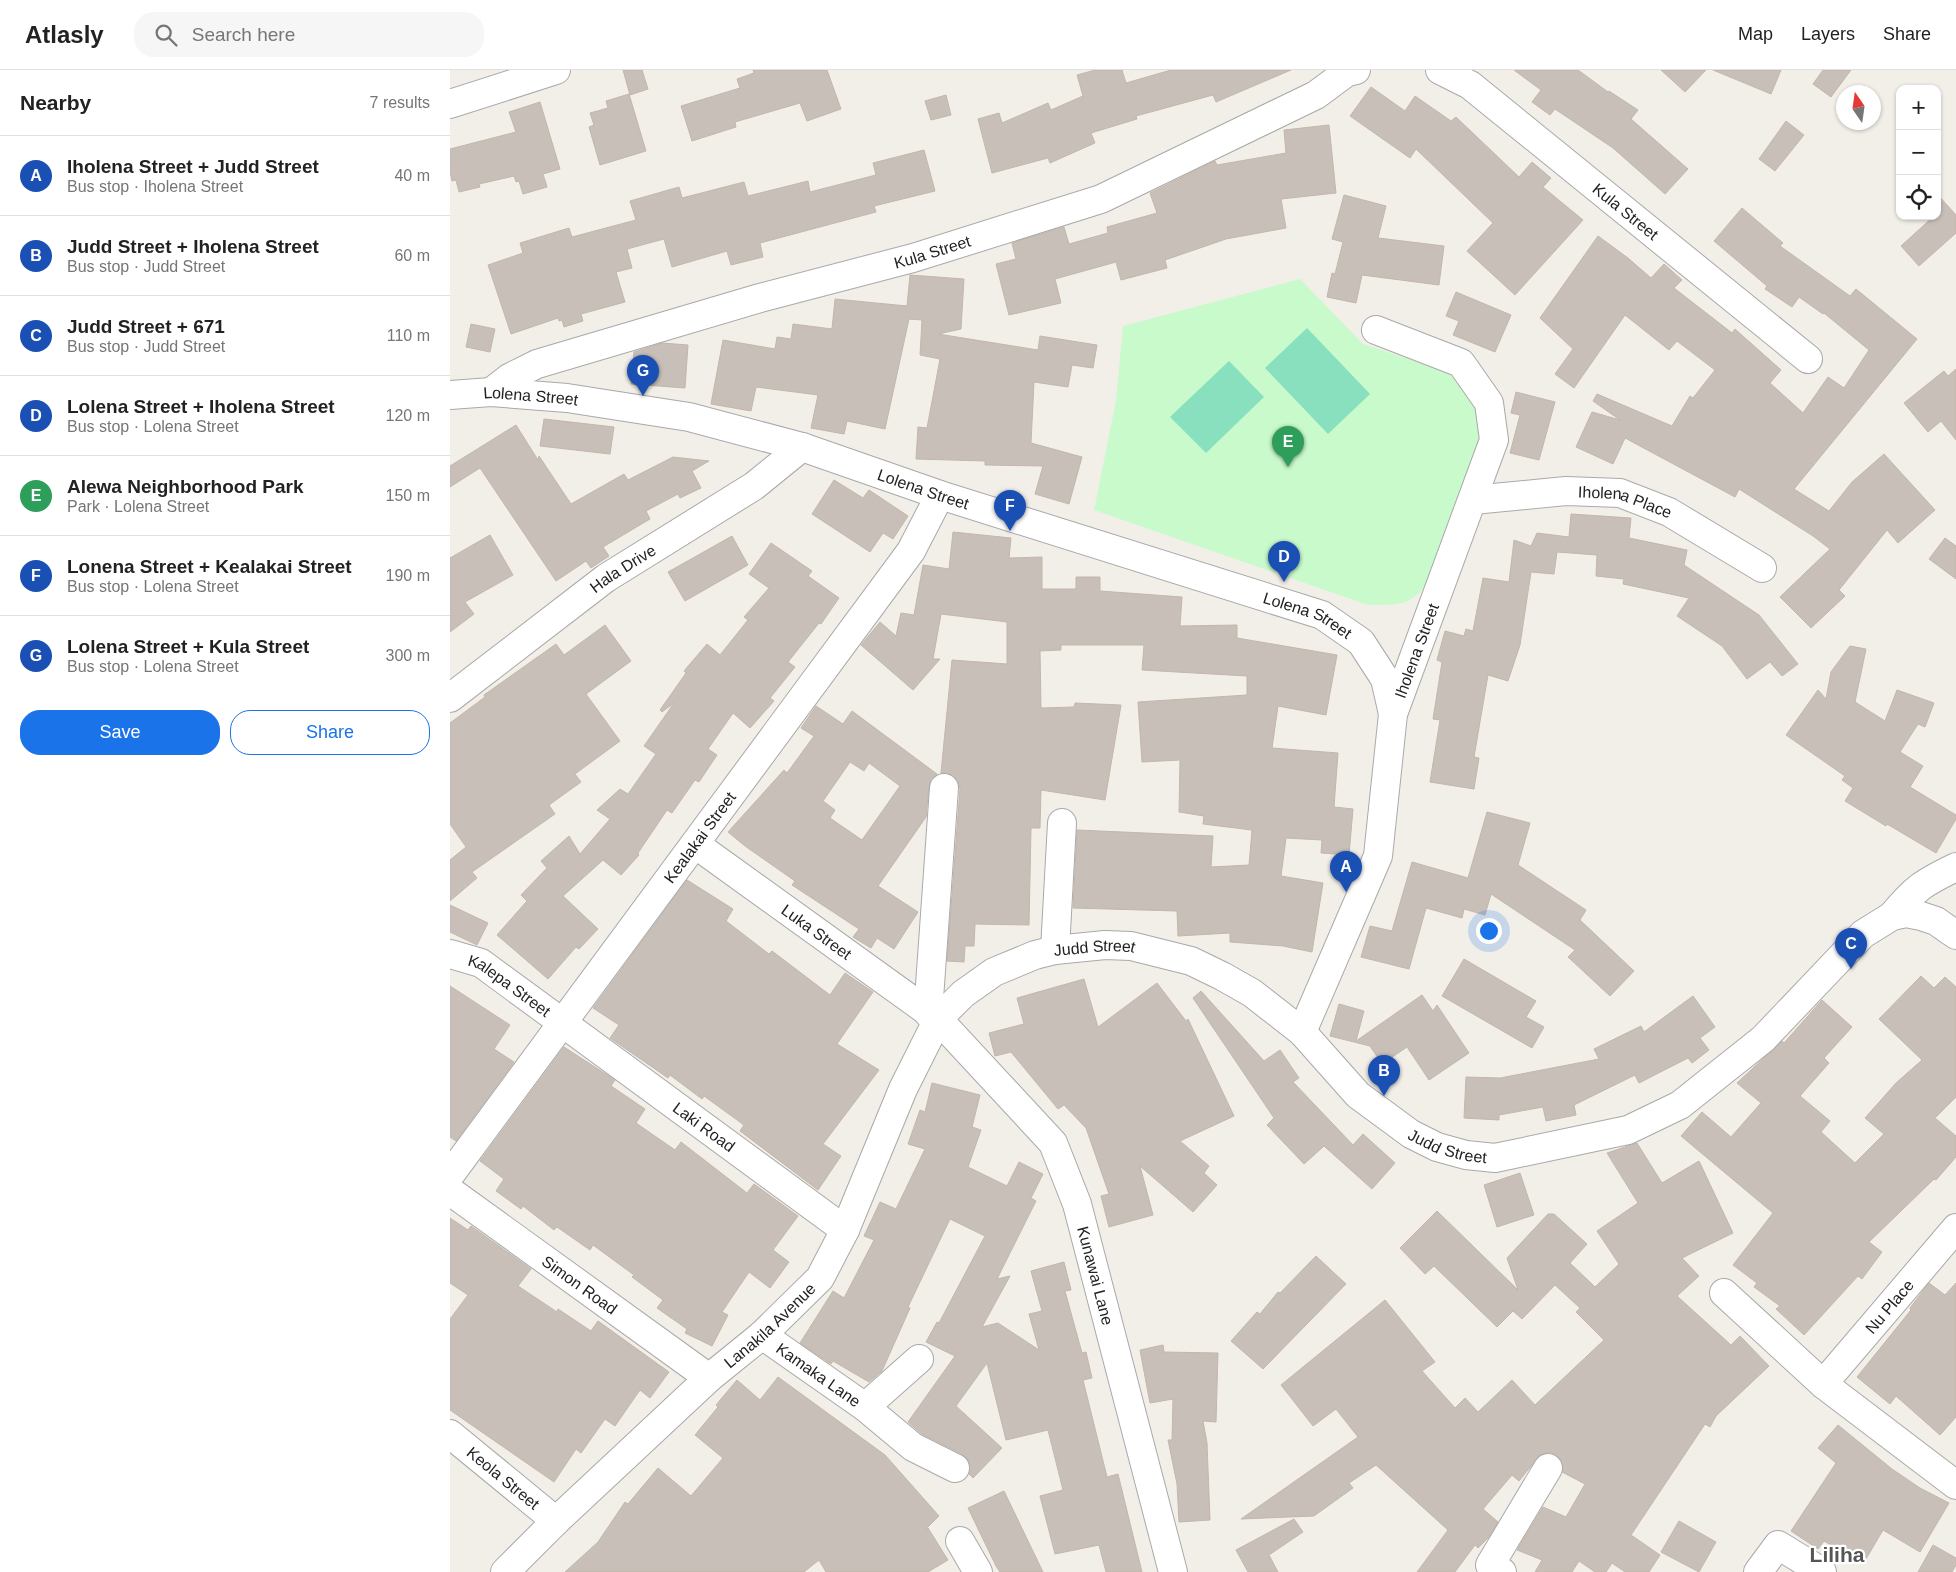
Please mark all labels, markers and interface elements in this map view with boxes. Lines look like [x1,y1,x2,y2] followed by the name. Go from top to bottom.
[134,12,484,57] search box
[25,21,104,48] text: Atlasly
[152,21,180,49] icon: search
[192,24,295,45] text: Search here
[1738,24,1773,44] text: Map
[1801,24,1855,44] text: Layers
[1883,24,1931,44] text: Share
[1836,85,1881,130] north arrow
[1896,85,1941,220] map controls
[1896,85,1941,130] button: +
[20,91,91,114] text: Nearby
[370,94,430,111] text: 7 results
[1896,130,1941,175] button: −
[67,156,319,177] text: Iholena Street + Judd Street
[30,167,42,184] text: A
[394,167,430,184] text: 40 m
[1896,175,1941,220] button: locate
[67,178,243,195] text: Bus stop · Iholena Street
[1590,180,1662,243] street label: Kula Street
[892,232,973,271] street label: Kula Street
[67,236,319,257] text: Judd Street + Iholena Street
[30,247,42,264] text: B
[394,247,430,264] text: 60 m
[67,258,225,275] text: Bus stop · Judd Street
[67,316,225,337] text: Judd Street + 671
[30,327,42,344] text: C
[387,327,430,344] text: 110 m
[67,338,225,355] text: Bus stop · Judd Street
[627,355,659,396] pin: G
[483,383,580,408] street label: Lolena Street
[67,396,335,417] text: Lolena Street + Iholena Street
[30,407,42,424] text: D
[386,407,430,424] text: 120 m
[67,418,239,435] text: Bus stop · Lolena Street
[1272,426,1304,467] pin: E
[875,465,971,512] street label: Lolena Street
[67,476,303,497] text: Alewa Neighborhood Park
[1578,483,1674,521] street label: Iholena Place
[31,487,41,504] text: E
[386,487,430,504] text: 150 m
[994,490,1026,531] pin: F
[67,498,209,515] text: Park · Lolena Street
[586,541,659,596] street label: Hala Drive
[1268,541,1300,582] pin: D
[67,556,352,577] text: Lonena Street + Kealakai Street
[31,567,41,584] text: F
[386,567,430,584] text: 190 m
[67,578,239,595] text: Bus stop · Lolena Street
[1261,589,1356,642] street label: Lolena Street
[1391,600,1442,700] street label: Iholena Street
[67,636,309,657] text: Lolena Street + Kula Street
[30,647,42,664] text: G
[386,647,430,664] text: 300 m
[67,658,239,675] text: Bus stop · Lolena Street
[20,710,220,755] button: Save
[230,710,430,755] button: Share
[660,788,739,886] street label: Kealakai Street
[1330,851,1362,892] pin: A
[779,901,855,963] street label: Luka Street
[1476,918,1502,944] your location
[1835,928,1867,969] pin: C
[1053,936,1138,959] street label: Judd Street
[466,951,554,1020] street label: Kalepa Street
[1368,1055,1400,1096] pin: B
[670,1098,738,1155] street label: Laki Road
[1406,1126,1488,1166] street label: Judd Street
[1075,1224,1117,1327] street label: Kunawai Lane
[539,1252,620,1317] street label: Simon Road
[1862,1276,1917,1337] street label: Nu Place
[721,1279,819,1371] street label: Lanakila Avenue
[773,1339,864,1410] street label: Kamaka Lane
[464,1443,543,1513] street label: Keola Street
[1810,1543,1865,1566] district label: Liliha

